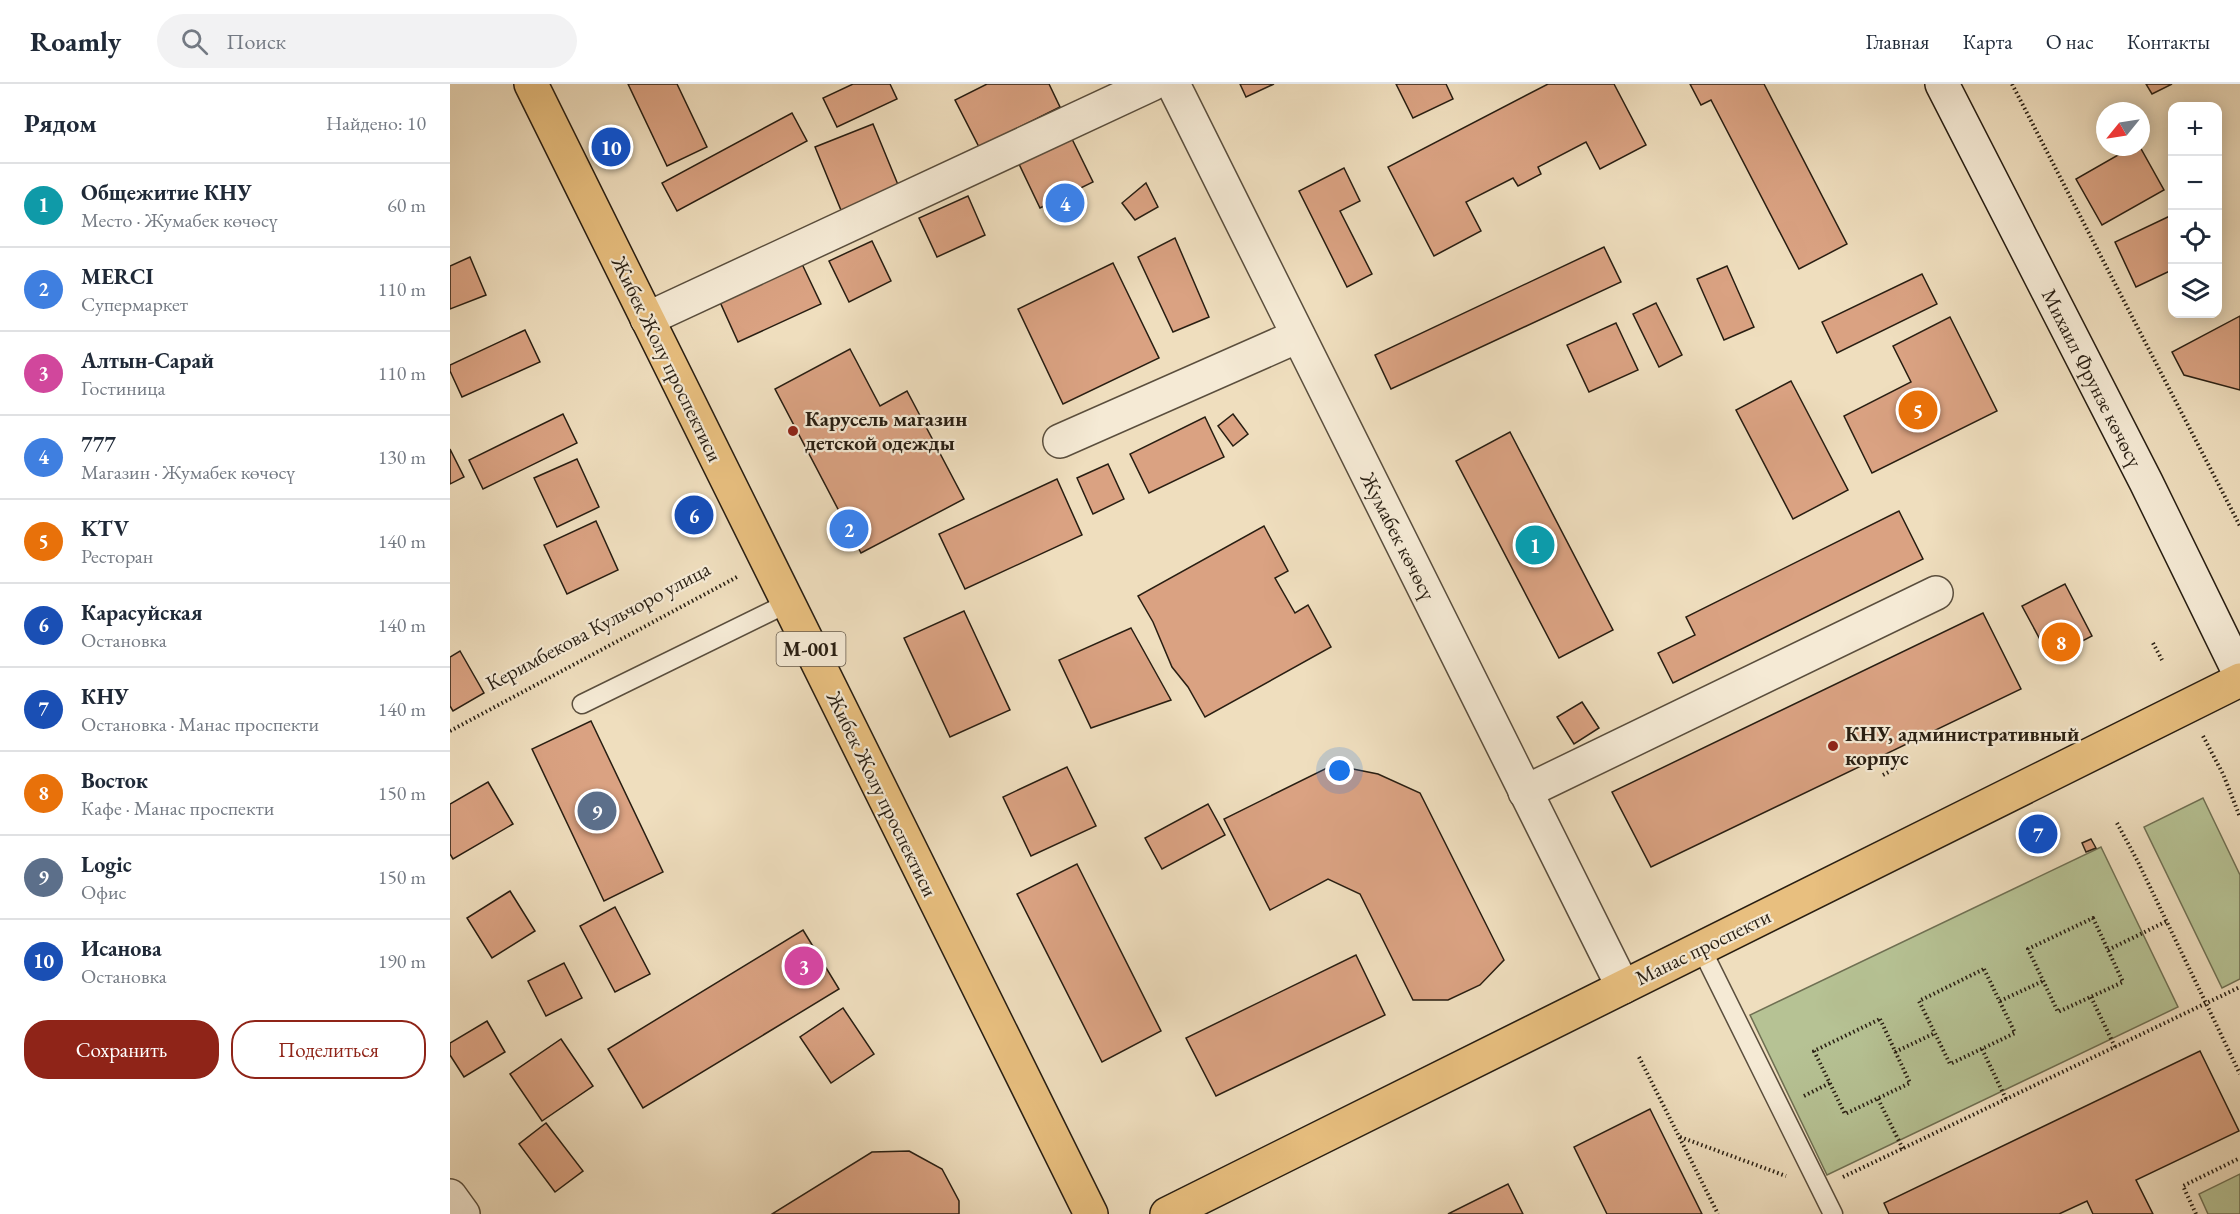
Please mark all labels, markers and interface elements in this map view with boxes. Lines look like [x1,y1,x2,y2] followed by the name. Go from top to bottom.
[157,14,577,68] search box
[30,23,121,59] text: Roamly
[178,25,211,58] icon: search
[226,27,286,56] text: Поиск
[1865,28,1929,55] text: Главная
[1962,28,2013,55] text: Карта
[2046,28,2094,55] text: О нас
[2127,28,2210,55] text: Контакты
[2096,102,2150,156] north arrow
[2168,102,2222,318] map controls
[2168,102,2222,156] button: +
[24,106,97,140] text: Рядом
[326,110,426,136] text: Найдено: 10
[592,124,630,170] pin: 10
[2168,156,2222,210] button: −
[81,178,252,207] text: Общежитие КНУ
[1046,180,1084,226] pin: 4
[38,192,49,218] text: 1
[387,192,426,218] text: 60 m
[81,207,277,233] text: Место · Жумабек көчөсү
[2168,210,2222,264] button: locate
[605,251,729,466] street label: Жибек Жолу проспектиси
[81,262,154,291] text: MERCI
[2168,264,2222,318] button: layers
[38,276,49,302] text: 2
[378,276,426,302] text: 110 m
[2036,284,2149,472] street label: Михаил Фрунзе көчөсү
[81,291,188,317] text: Супермаркет
[81,346,214,375] text: Алтын-Сарай
[38,360,49,386] text: 3
[378,360,426,386] text: 110 m
[81,375,166,401] text: Гостиница
[1898,388,1938,432] pin: 5
[805,405,967,456] place label: Карусель магазин детской одежды
[786,424,800,438] marker: Карусель магазин детской одежды
[81,430,116,459] text: 777
[38,444,49,470] text: 4
[378,444,426,470] text: 130 m
[81,459,295,485] text: Магазин · Жумабек көчөсү
[1354,467,1443,605] street label: Жумабек көчөсү
[674,492,714,538] pin: 6
[830,506,868,552] pin: 2
[81,514,129,543] text: KTV
[1516,522,1554,568] pin: 1
[38,528,49,554] text: 5
[378,528,426,554] text: 140 m
[81,543,153,569] text: Ресторан
[481,555,715,696] street label: Керимбекова Кульчоро улица
[81,598,203,627] text: Карасуйская
[38,612,49,638] text: 6
[378,612,426,638] text: 140 m
[2042,620,2080,664] pin: 8
[81,627,167,653] text: Остановка
[776,632,845,666] road number: М-001
[81,682,129,711] text: КНУ
[820,686,944,901] street label: Жибек Жолу проспектиси
[38,696,49,722] text: 7
[378,696,426,722] text: 140 m
[81,711,319,737] text: Остановка · Манас проспекти
[1845,720,2079,771] place label: КНУ, административный корпус
[1826,739,1840,753] marker: КНУ, административный корпус
[1325,756,1354,785] your location
[81,766,148,795] text: Восток
[38,780,49,806] text: 8
[378,780,426,806] text: 150 m
[578,788,616,834] pin: 9
[81,795,274,821] text: Кафе · Манас проспекти
[2018,812,2058,856] pin: 7
[81,850,132,879] text: Logic
[38,864,49,890] text: 9
[378,864,426,890] text: 150 m
[81,879,127,905] text: Офис
[1631,902,1775,991] street label: Манас проспекти
[81,934,162,963] text: Исанова
[784,944,824,988] pin: 3
[33,948,54,974] text: 10
[378,948,426,974] text: 190 m
[81,963,167,989] text: Остановка
[24,1020,219,1079] button: Сохранить
[231,1020,426,1079] button: Поделиться

